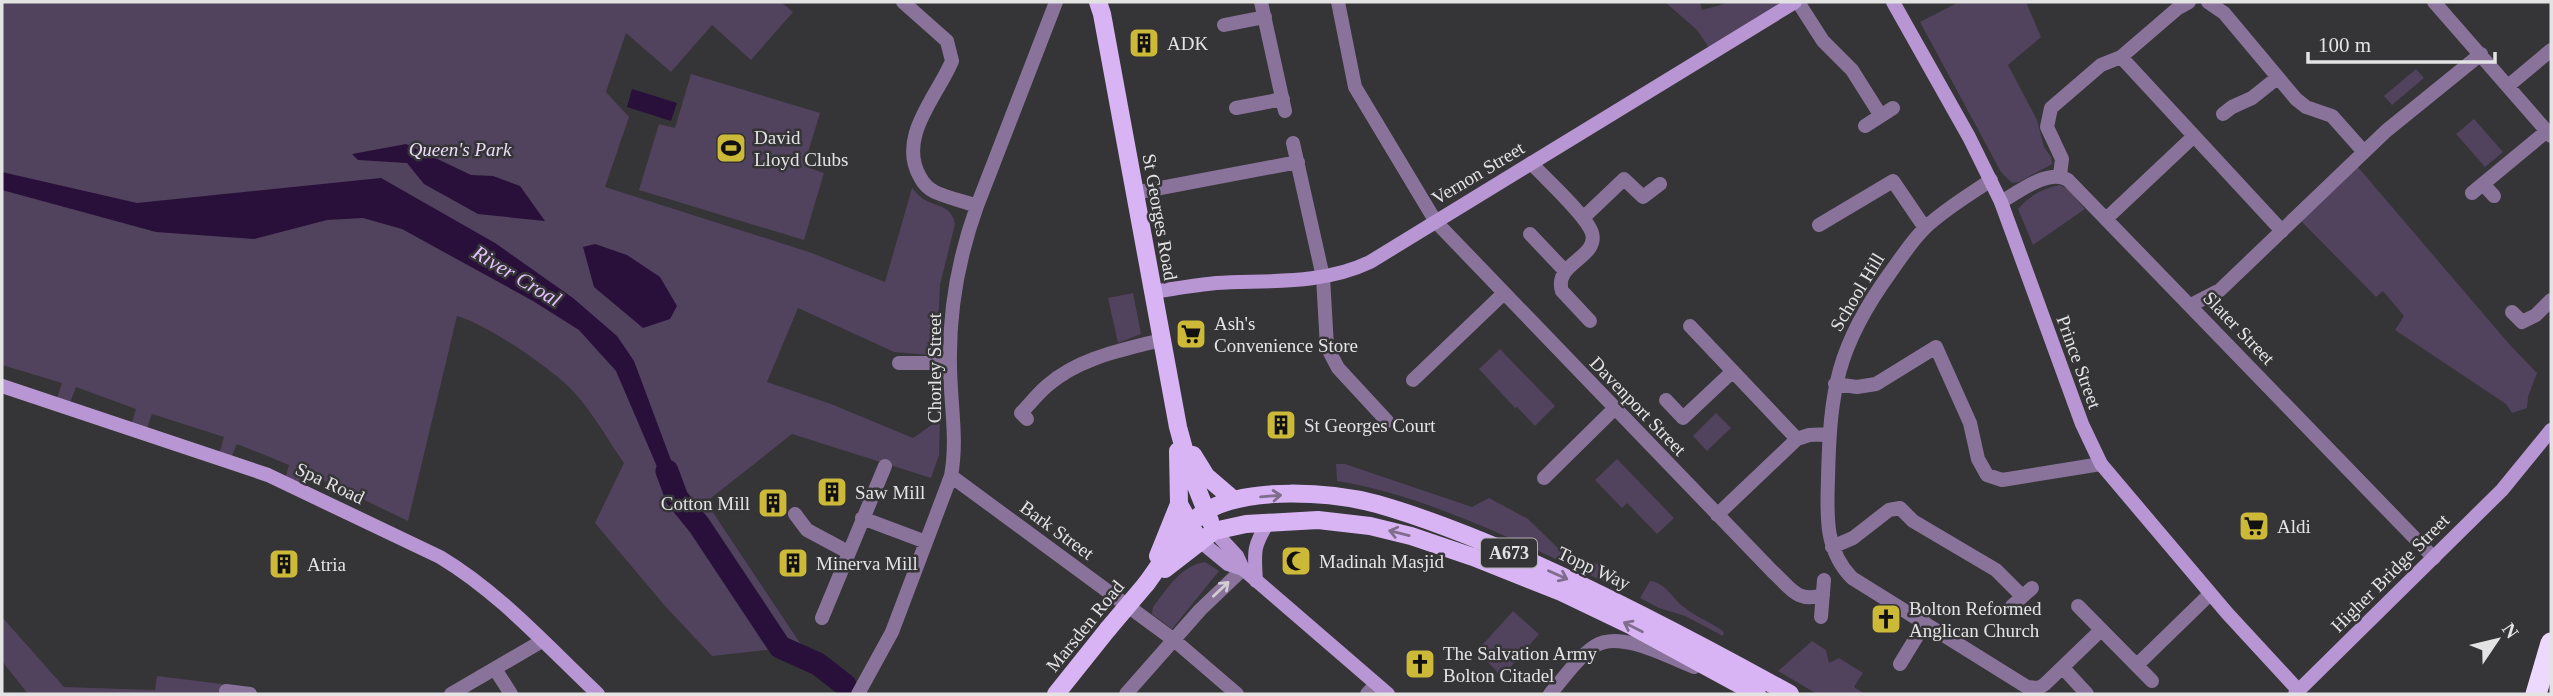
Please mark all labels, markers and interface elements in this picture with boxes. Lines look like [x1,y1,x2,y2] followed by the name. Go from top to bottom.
[2308,21,2495,65] scale bar
[1127,26,1161,60] building icon: ADK
[1167,33,1208,54] place label: ADK
[2318,33,2371,57] text: 100 m
[754,127,848,170] place label: David Lloyd Clubs
[714,131,748,165] sports icon: David Lloyd Clubs
[1428,137,1529,209] street label: Vernon Street
[409,139,512,160] park label: Queen's Park
[1139,152,1182,283] street label: St Georges Road
[468,240,566,312] water label: River Croal
[1826,249,1888,335] street label: School Hill
[2199,287,2279,369] street label: Slater Street
[924,312,945,423] street label: Chorley Street
[1214,313,1358,356] place label: Ash's Convenience Store
[2052,313,2106,412] street label: Prince Street
[1174,317,1208,351] supermarket icon: Ash's Convenience Store
[1586,352,1691,460] street label: Davenport Street
[1264,408,1298,442] building icon: St Georges Court
[1304,415,1436,436] place label: St Georges Court
[292,458,368,508] street label: Spa Road
[815,475,849,509] building icon: Saw Mill
[855,482,925,503] place label: Saw Mill
[756,486,790,520] building icon: Cotton Mill
[1260,489,1282,502] one-way arrow
[661,493,750,514] place label: Cotton Mill
[1016,496,1099,564] street label: Bark Street
[2237,509,2271,543] supermarket icon: Aldi
[2327,509,2454,636] street label: Higher Bridge Street
[2277,516,2311,537] place label: Aldi
[1388,526,1411,539] one-way arrow
[1481,538,1537,568] road number: A673
[1554,542,1634,594] street label: Topp Way
[1279,544,1313,578] mosque icon: Madinah Masjid
[776,546,810,580] building icon: Minerva Mill
[267,547,301,581] building icon: Atria
[1319,551,1445,572] place label: Madinah Masjid
[816,553,918,574] place label: Minerva Mill
[307,554,347,575] place label: Atria
[1547,569,1568,582] one-way arrow
[1042,576,1129,676] street label: Marsden Road
[1212,581,1230,597] one-way arrow
[1909,598,2042,641] place label: Bolton Reformed Anglican Church
[1869,602,1903,636] church icon: Bolton Reformed Anglican Church
[2462,605,2532,675] north arrow
[1623,619,1644,633] one-way arrow
[2498,619,2523,642] text: N
[1443,643,1598,686] place label: The Salvation Army Bolton Citadel
[1403,647,1437,681] church icon: The Salvation Army Bolton Citadel

